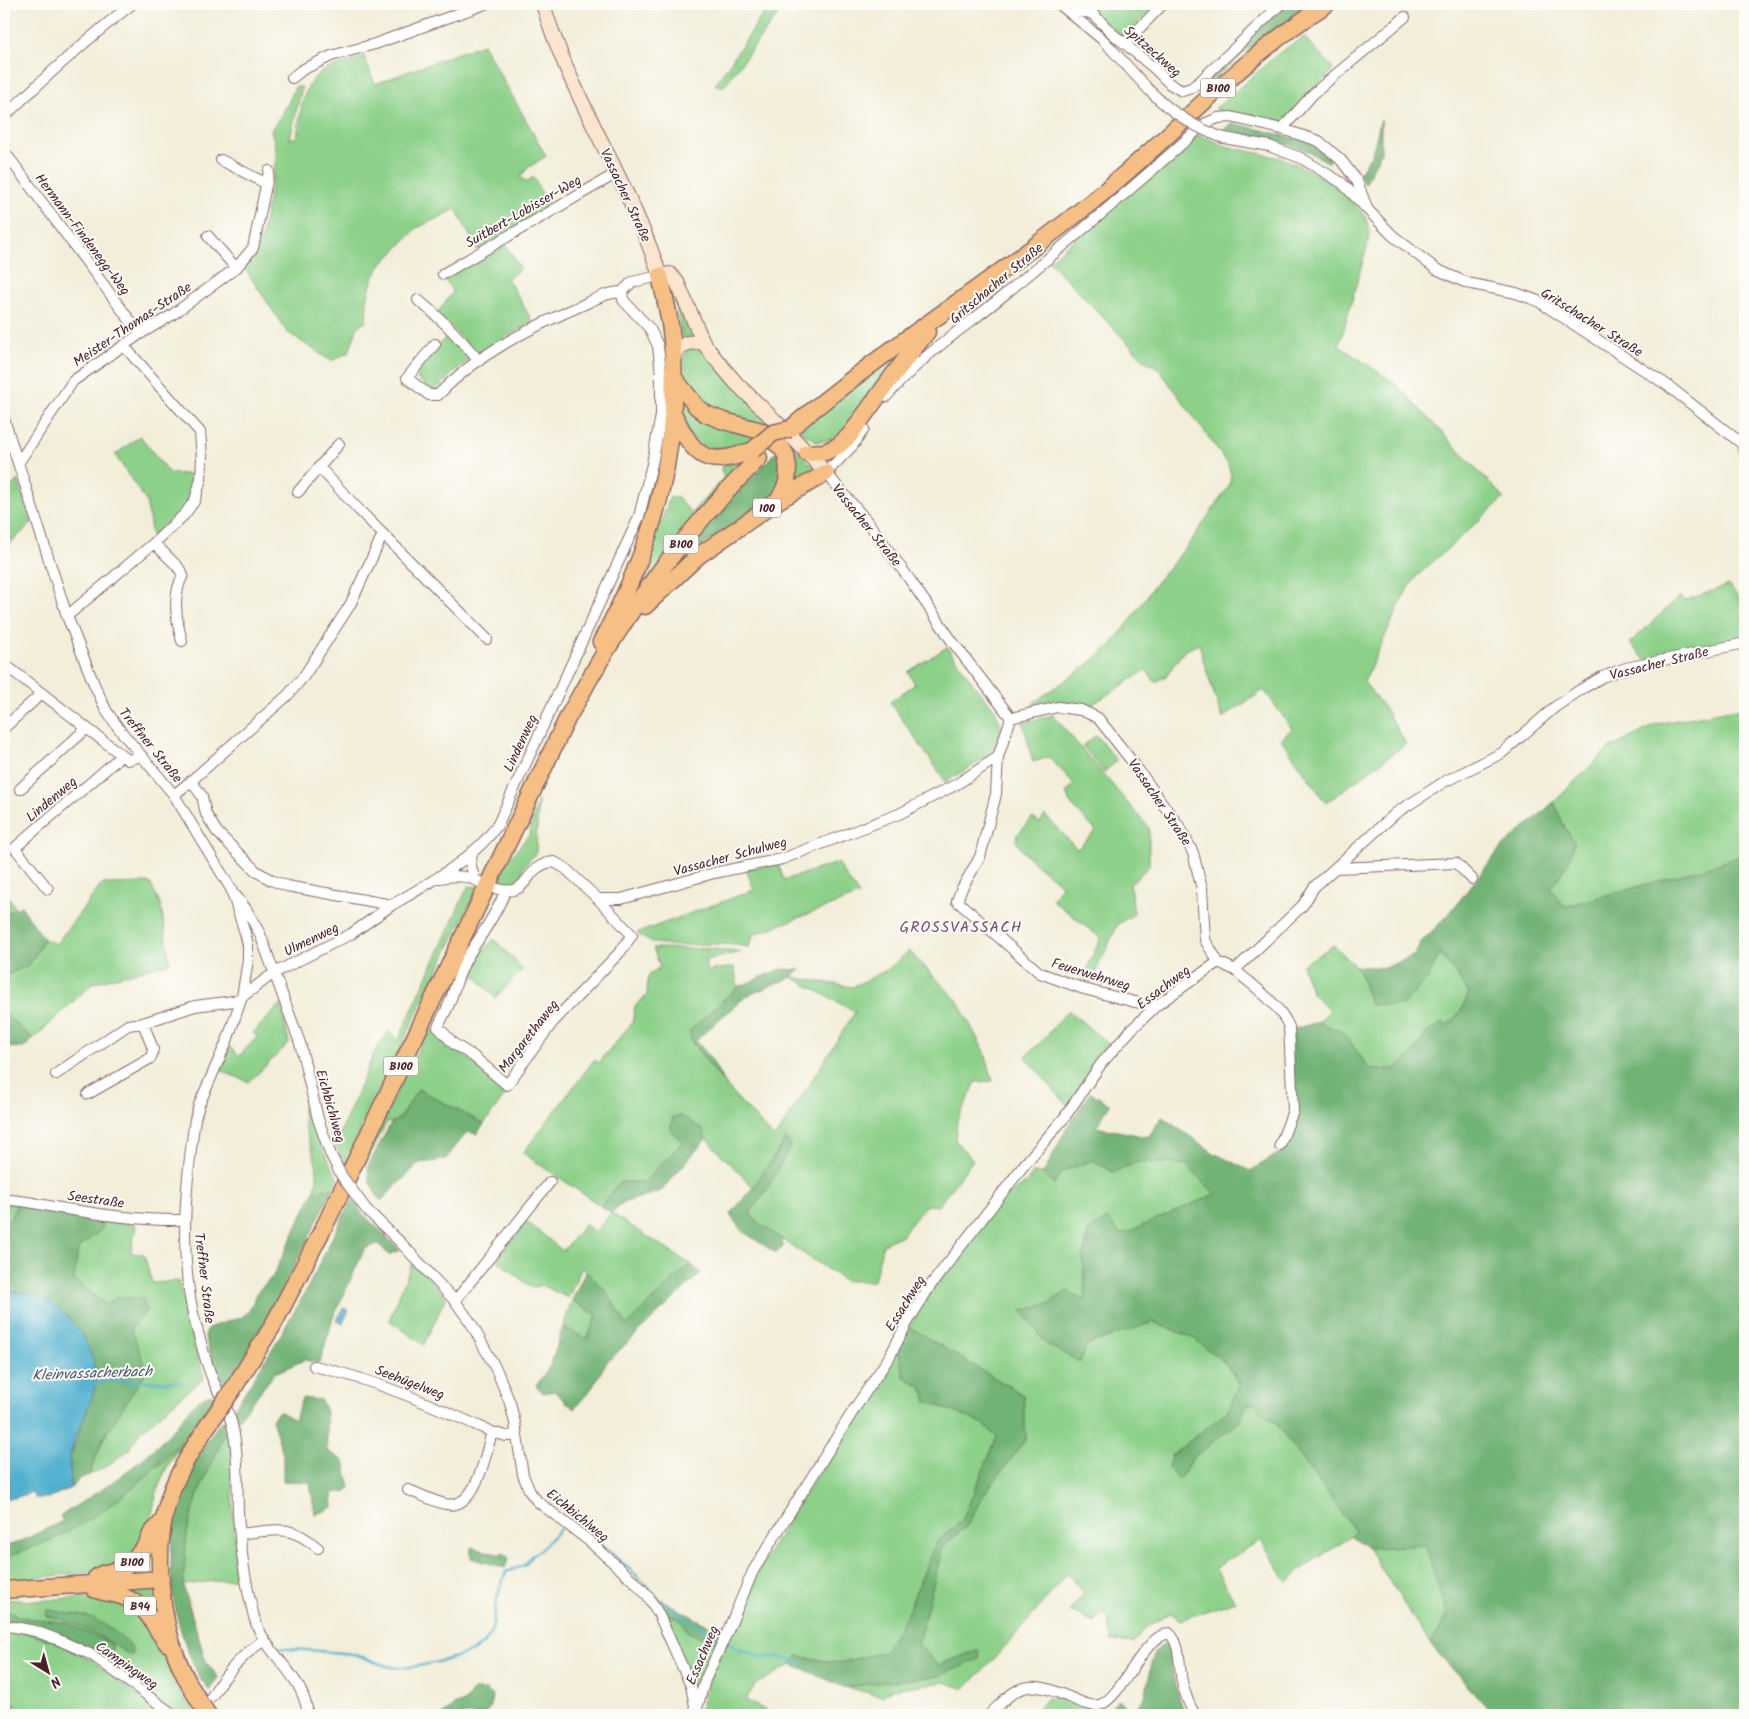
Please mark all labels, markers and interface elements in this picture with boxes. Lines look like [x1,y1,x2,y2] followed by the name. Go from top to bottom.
[1119,20,1186,83] street label: Spitzeckweg
[1200,78,1236,98] road number: B100
[594,145,657,247] street label: Vassacher Straße
[29,169,136,300] street label: Hermann-Findenegg-Weg
[461,170,586,254] street label: Suitbert-Lobisser-Weg
[945,237,1049,330] street label: Gritschacher Straße
[69,276,197,373] street label: Meister-Thomas-Straße
[1536,283,1648,364] street label: Gritschacher Straße
[826,479,907,572] street label: Vassacher Straße
[753,498,781,518] road number: 100
[664,534,698,554] road number: B100
[1607,641,1712,687] street label: Vassacher Straße
[113,703,188,789] street label: Treffner Straße
[498,711,544,776] street label: Lindenweg
[1122,754,1197,851] street label: Vassacher Straße
[21,772,82,828] street label: Lindenweg
[671,831,789,883] street label: Vassacher Schulweg
[899,915,1023,940] district label: GROSSVASSACH
[280,917,343,963] street label: Ulmenweg
[1049,953,1133,997] street label: Feuerwehrweg
[1132,960,1195,1015] street label: Essachweg
[493,995,565,1078] street label: Margarethaweg
[384,1056,418,1076] road number: B100
[309,1067,351,1146] street label: Eichbichlweg
[66,1185,126,1215] street label: Seestraße
[188,1231,221,1326] street label: Treffner Straße
[880,1271,932,1336] street label: Essachweg
[32,1360,154,1388] water label: Kleinvassacherbach
[372,1360,448,1406] street label: Seehügelweg
[541,1483,614,1548] street label: Eichbichlweg
[114,1552,150,1571] road number: B100
[124,1596,156,1615] road number: B94
[681,1622,725,1689] street label: Essachweg
[90,1636,162,1696] street label: Campingweg
[22,1646,72,1696] north arrow
[45,1670,65,1693] text: N

